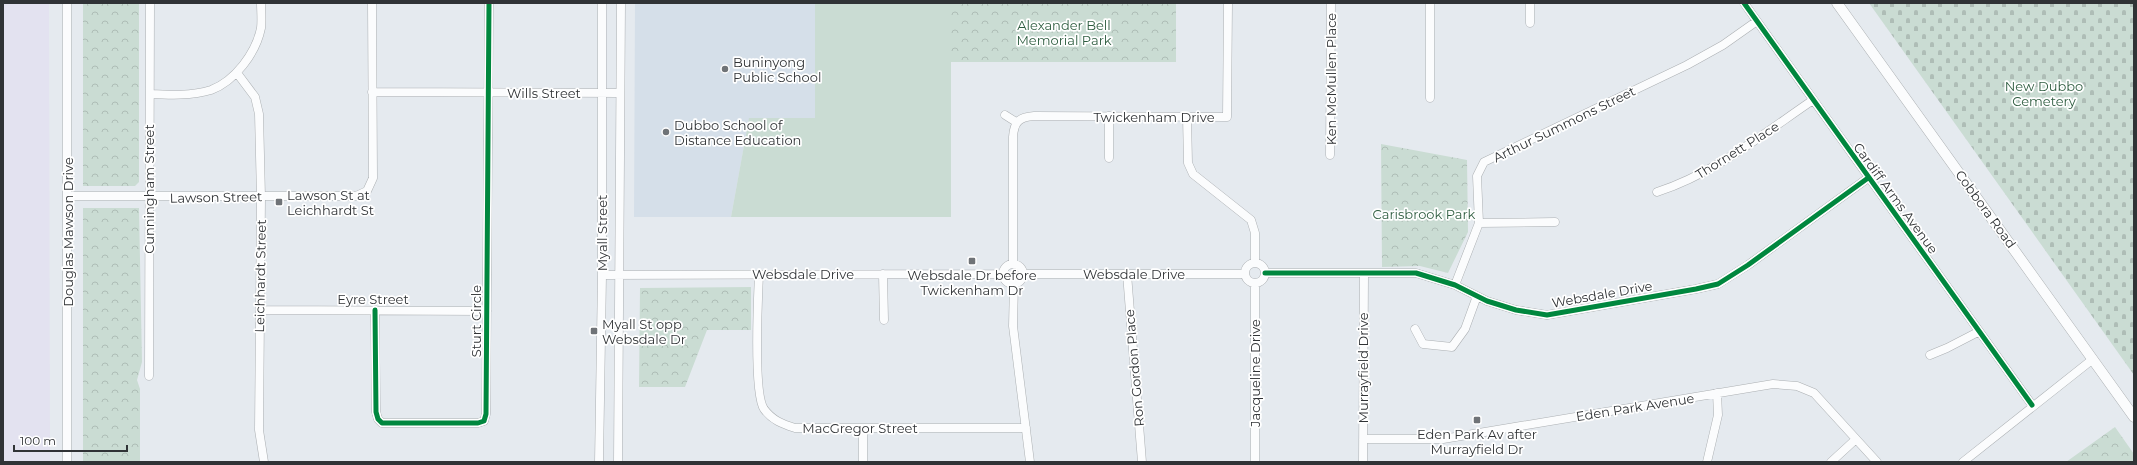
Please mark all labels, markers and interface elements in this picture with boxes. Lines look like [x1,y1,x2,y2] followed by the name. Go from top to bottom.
[1323,13,1339,145] street label: Ken McMullen Place
[1016,17,1112,48] park label: Alexander Bell Memorial Park
[733,54,821,85] place label: Buninyong Public School
[720,64,730,74] marker: Buninyong Public School
[2005,78,2083,109] park label: New Dubbo Cemetery
[1490,83,1638,165] street label: Arthur Summons Street
[507,85,581,101] street label: Wills Street
[1093,109,1215,125] street label: Twickenham Drive
[674,117,801,148] place label: Dubbo School of Distance Education
[1692,118,1782,182] street label: Thornett Place
[141,124,157,254] street label: Cunningham Street
[661,127,671,137] marker: Dubbo School of Distance Education
[1850,139,1942,257] street label: Cardiff Arms Avenue
[60,157,76,307] street label: Douglas Mawson Drive
[1952,167,2020,251] street label: Cobbora Road
[287,187,374,218] place label: Lawson St at Leichhardt St
[170,188,262,206] street label: Lawson Street
[594,195,610,271] street label: Myall Street
[274,197,284,207] marker: Lawson St at Leichhardt St
[1373,206,1476,222] park label: Carisbrook Park
[251,219,269,333] street label: Leichhardt Street
[967,256,977,266] marker: Websdale Dr before Twickenham Dr
[752,266,854,282] street label: Websdale Drive
[1083,266,1185,282] street label: Websdale Drive
[907,267,1037,298] place label: Websdale Dr before Twickenham Dr
[1550,277,1654,311] street label: Websdale Drive
[468,285,484,357] street label: Sturt Circle
[337,291,409,307] street label: Eyre Street
[1121,309,1147,427] street label: Ron Gordon Place
[1355,312,1371,424] street label: Murrayfield Drive
[602,316,686,347] place label: Myall St opp Websdale Dr
[1247,319,1263,428] street label: Jacqueline Drive
[589,326,599,336] marker: Myall St opp Websdale Dr
[1575,390,1695,424] street label: Eden Park Avenue
[1472,415,1482,425] marker: Eden Park Av after Murrayfield Dr
[802,420,918,436] street label: MacGregor Street
[1417,426,1537,457] place label: Eden Park Av after Murrayfield Dr
[14,427,127,453] scale bar
[20,433,56,448] text: 100 m

